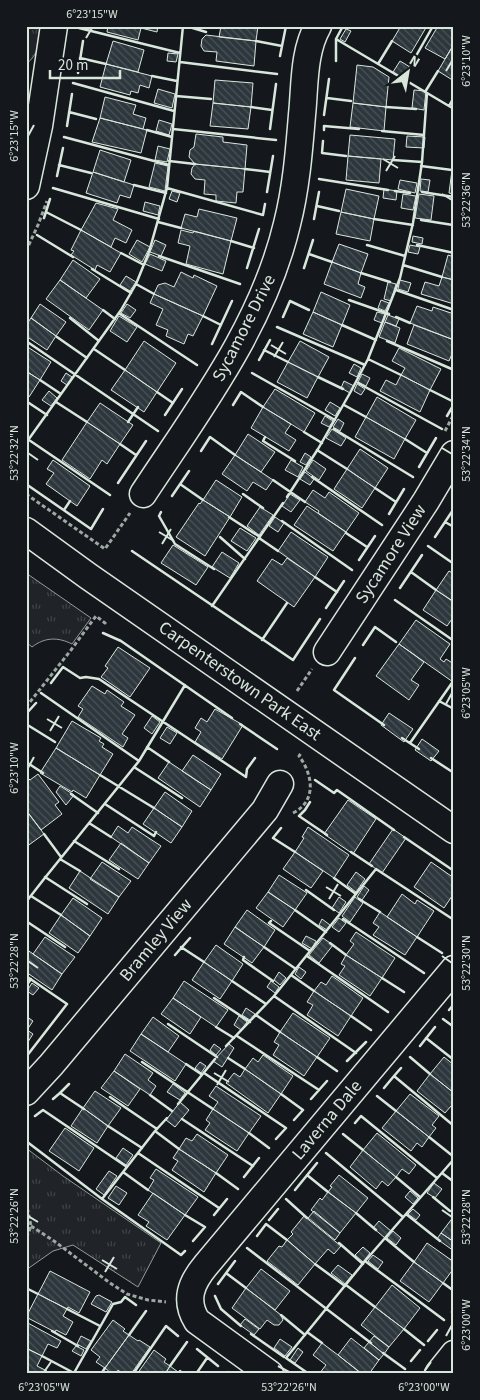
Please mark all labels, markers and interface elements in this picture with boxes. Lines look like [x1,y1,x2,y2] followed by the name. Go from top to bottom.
[66,6,118,23] text: 6°23'15"W
[458,35,475,87] text: 6°23'10"W
[50,48,120,80] scale bar
[382,48,432,98] north arrow
[405,51,423,73] text: N
[58,55,88,76] text: 20 m
[6,110,23,162] text: 6°23'15"W
[458,172,475,228] text: 53°22'36"N
[206,270,282,386] street label: Sycamore Drive
[6,425,23,481] text: 53°22'32"N
[458,426,475,482] text: 53°22'34"N
[349,499,433,609] street label: Sycamore View
[154,615,326,747] street label: Carpenterstown Park East
[458,667,475,719] text: 6°23'05"W
[6,742,23,794] text: 6°23'10"W
[114,893,198,987] street label: Bramley View
[6,933,23,989] text: 53°22'28"N
[458,935,475,991] text: 53°22'30"N
[286,1075,368,1165] street label: Laverna Dale
[6,1188,23,1244] text: 53°22'26"N
[458,1189,475,1245] text: 53°22'28"N
[458,1299,475,1351] text: 6°23'00"W
[18,1379,70,1396] text: 6°23'05"W
[261,1379,317,1396] text: 53°22'26"N
[398,1379,450,1396] text: 6°23'00"W

